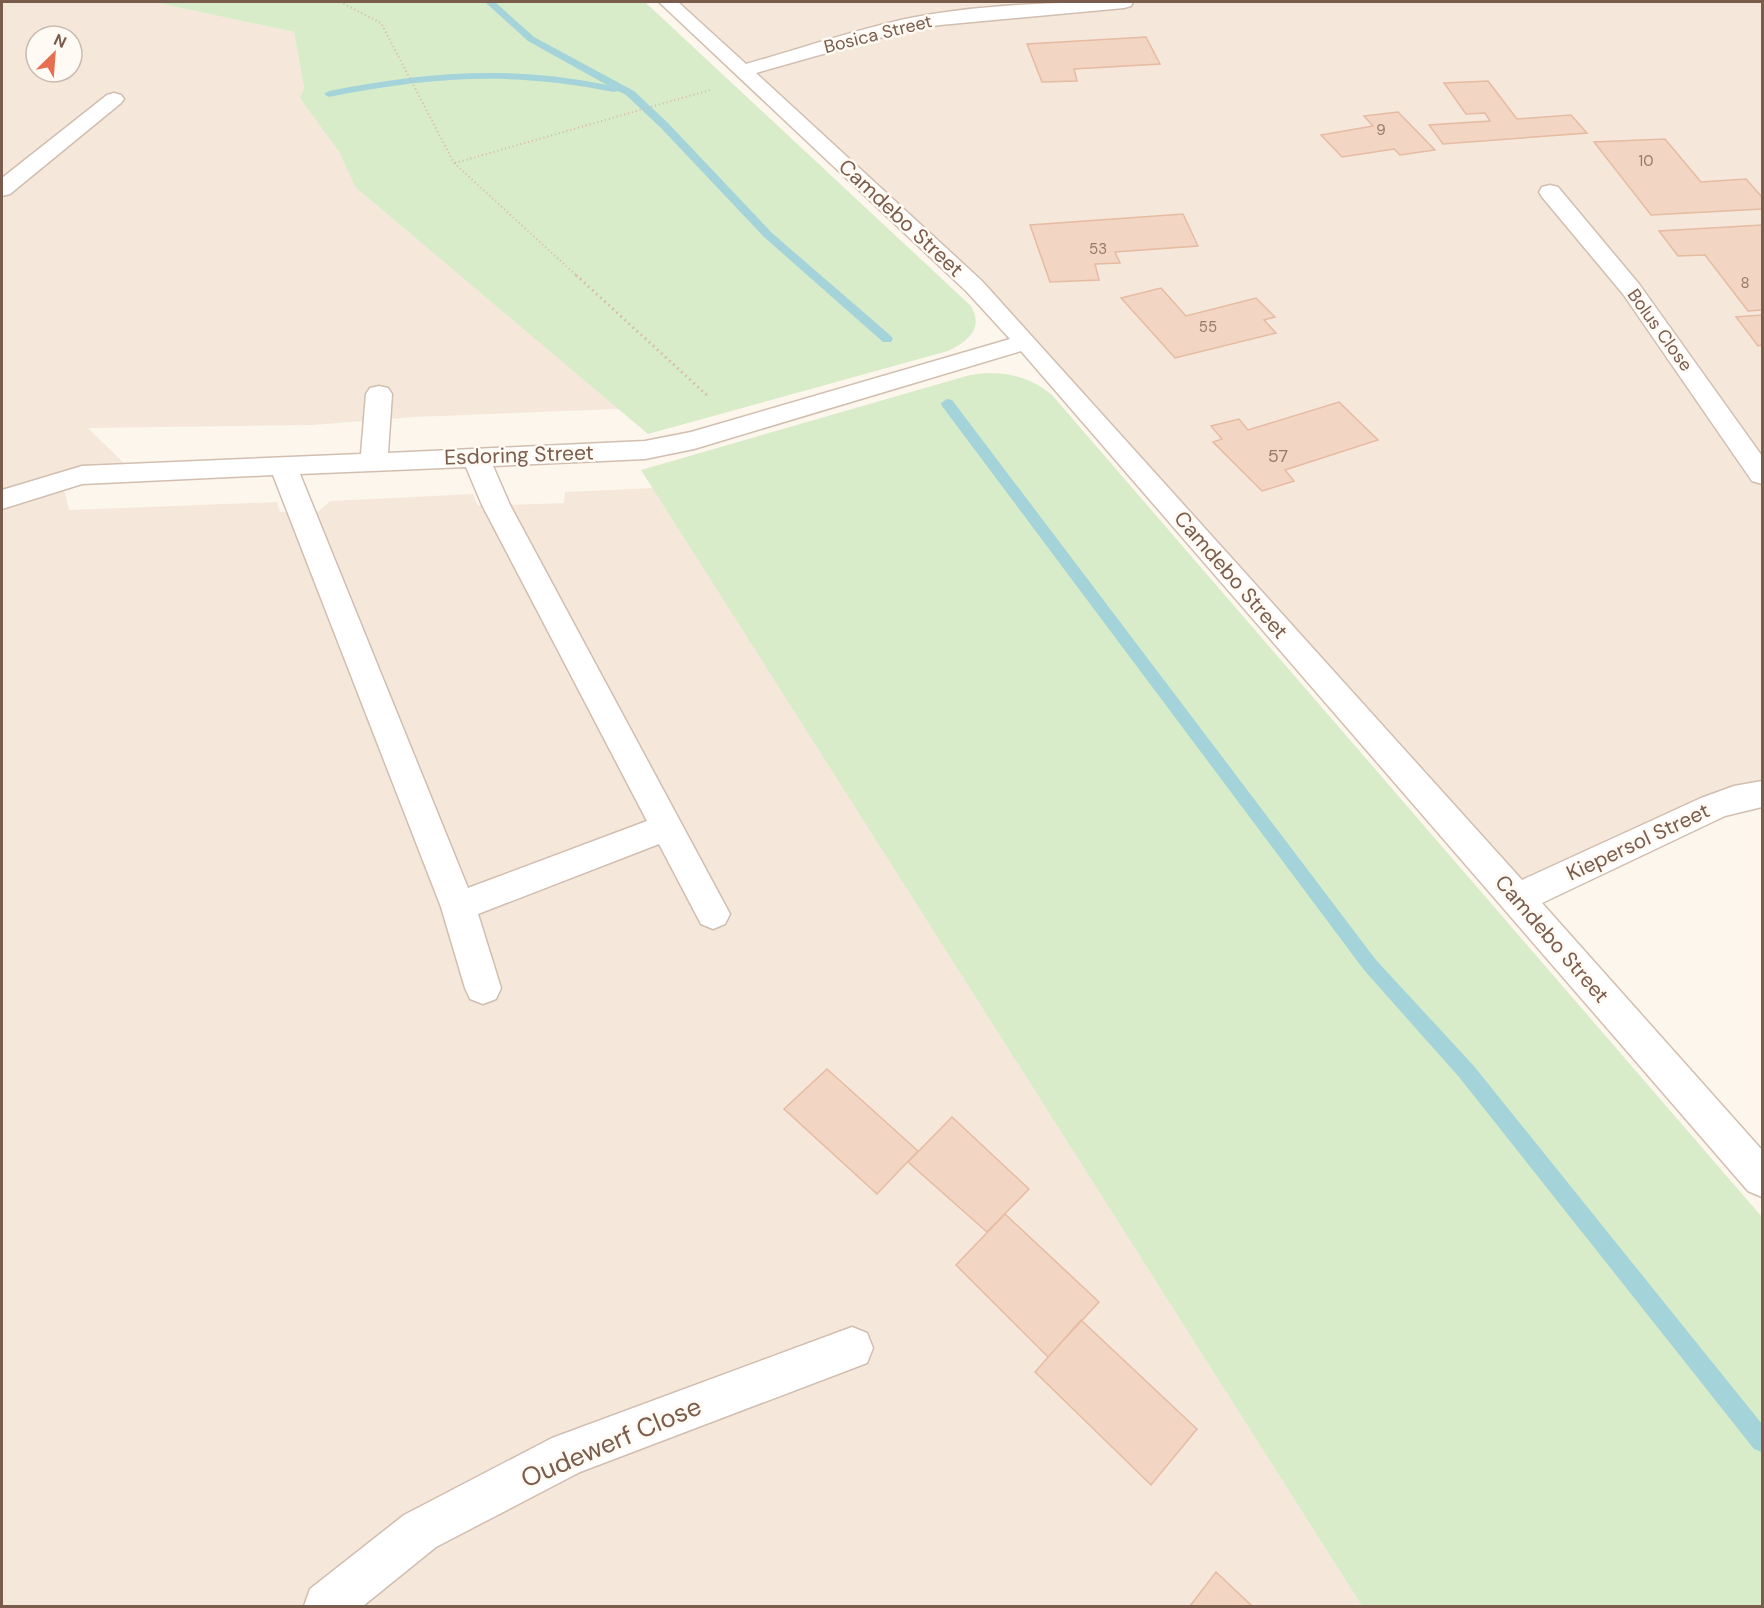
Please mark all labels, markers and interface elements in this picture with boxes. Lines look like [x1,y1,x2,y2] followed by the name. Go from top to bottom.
[821,9,935,59] street label: Bosica Street
[24,24,84,84] north arrow
[50,29,70,53] text: N
[1376,120,1386,140] house number: 9
[1639,151,1653,171] house number: 10
[833,153,969,283] street label: Camdebo Street
[1089,239,1107,259] house number: 53
[1740,273,1750,293] house number: 8
[1622,284,1698,376] street label: Bolus Close
[1199,317,1217,337] house number: 55
[444,438,594,472] street label: Esdoring Street
[1268,444,1288,468] house number: 57
[1168,505,1294,645] street label: Camdebo Street
[1562,797,1714,887] street label: Kiepersol Street
[1489,869,1615,1009] street label: Camdebo Street
[516,1389,706,1495] street label: Oudewerf Close

